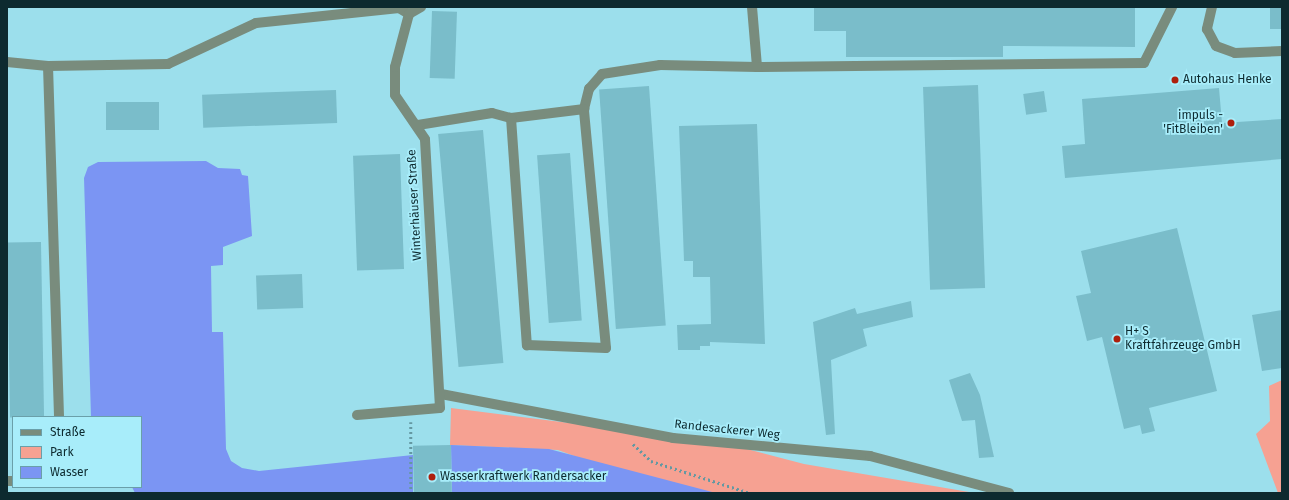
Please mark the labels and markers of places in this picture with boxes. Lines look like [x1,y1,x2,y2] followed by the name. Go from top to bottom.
[1183,73,1272,87] place label: Autohaus Henke
[1170,75,1180,85] marker: Autohaus Henke
[1163,109,1223,137] place label: impuls - 'FitBleiben'
[1226,118,1236,128] marker: impuls - 'FitBleiben'
[1125,325,1241,353] place label: H+ S Kraftfahrzeuge GmbH
[1112,334,1122,344] marker: H+ S Kraftfahrzeuge GmbH
[440,470,606,484] place label: Wasserkraftwerk Randersacker
[427,472,437,482] marker: Wasserkraftwerk Randersacker

